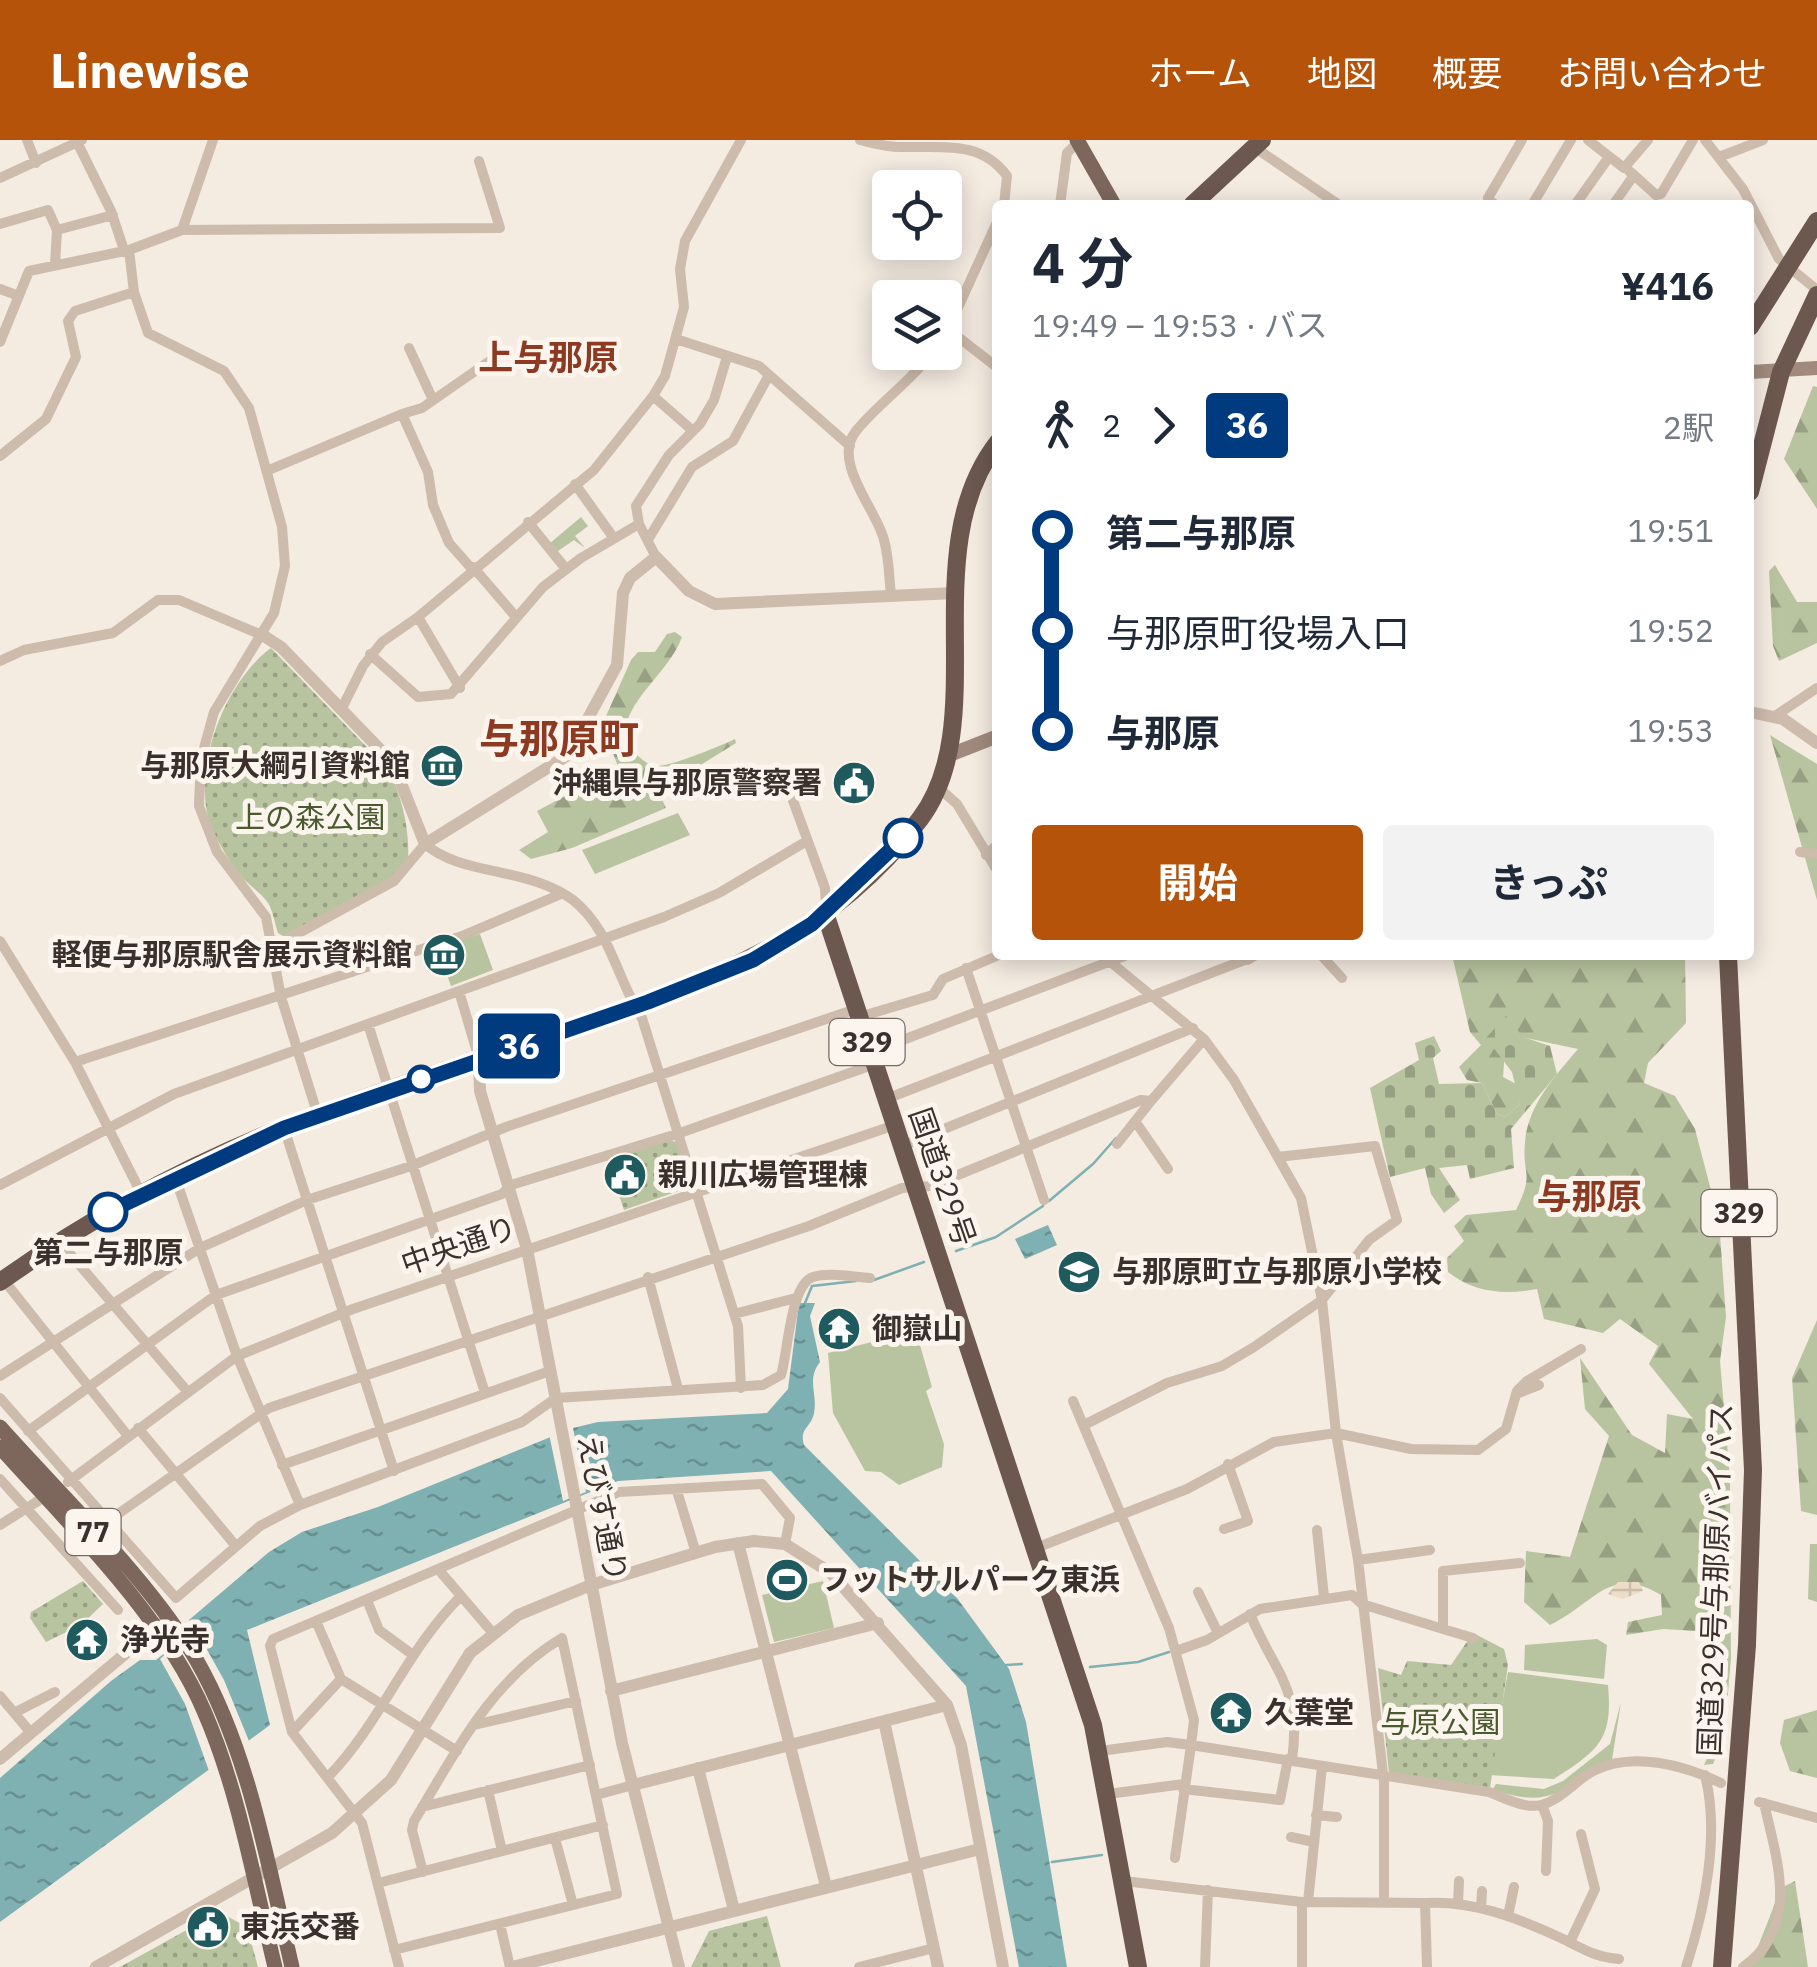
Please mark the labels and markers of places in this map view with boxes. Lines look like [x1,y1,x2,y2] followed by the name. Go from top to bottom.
[419,743,465,789] museum icon: 与那原大綱引資料館
[140,745,410,784] place label: 与那原大綱引資料館
[831,760,877,806] public building icon: 沖縄県与那原警察署
[552,762,822,801] place label: 沖縄県与那原警察署
[884,819,922,857] unlabelled marker
[421,932,467,978] museum icon: 軽便与那原駅舎展示資料館
[52,934,412,973] place label: 軽便与那原駅舎展示資料館
[408,1066,434,1092] unlabelled marker
[602,1152,648,1198] public building icon: 親川広場管理棟
[658,1154,868,1193] place label: 親川広場管理棟
[89,1193,127,1231] marker: 第二与那原
[33,1232,183,1271] place label: 第二与那原
[1056,1249,1102,1295] school or university icon: 与那原町立与那原小学校
[1112,1251,1442,1290] place label: 与那原町立与那原小学校
[816,1306,862,1352] temple icon: 御嶽山
[872,1308,962,1347] place label: 御嶽山
[764,1557,810,1603] sports icon: フットサルパーク東浜
[820,1559,1120,1598] place label: フットサルパーク東浜
[64,1617,110,1663] temple icon: 浄光寺
[120,1619,210,1658] place label: 浄光寺
[1208,1690,1254,1736] temple icon: 久葉堂
[1264,1692,1354,1731] place label: 久葉堂
[185,1904,231,1950] public building icon: 東浜交番
[240,1906,360,1945] place label: 東浜交番

